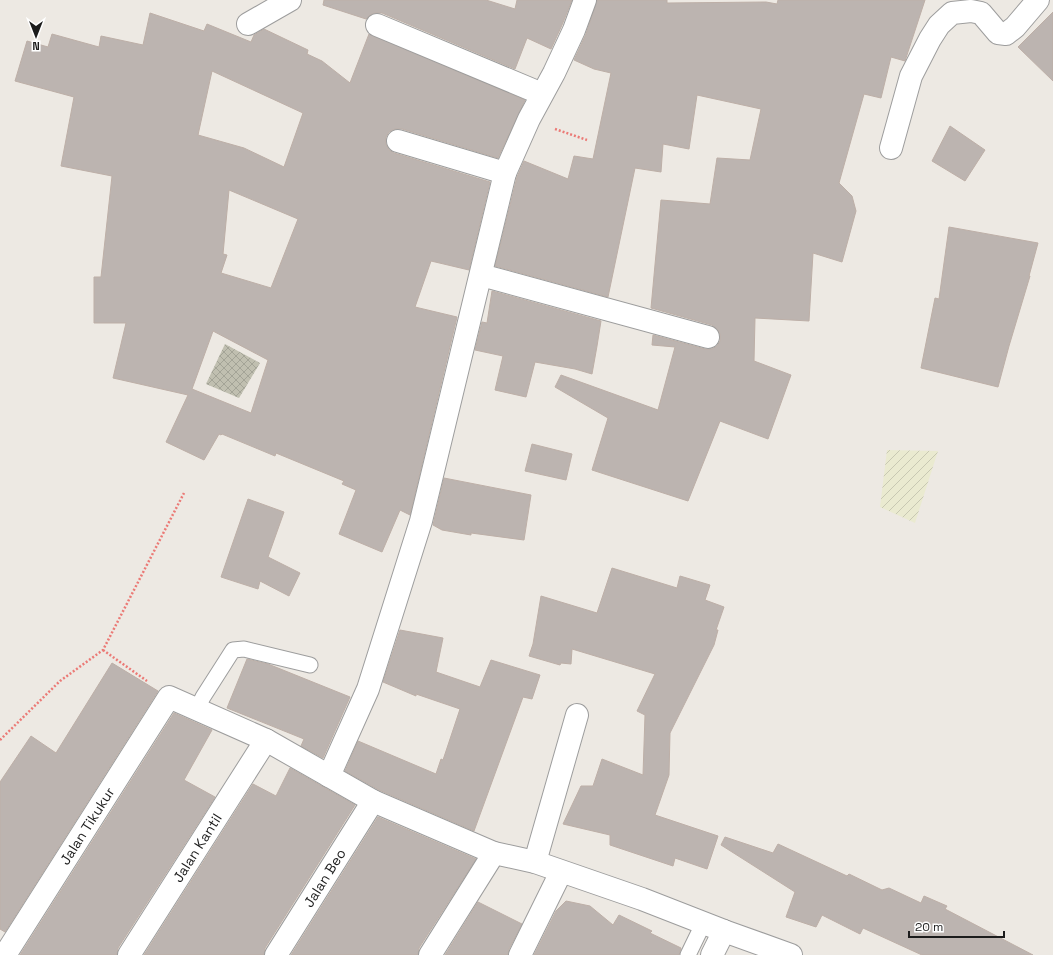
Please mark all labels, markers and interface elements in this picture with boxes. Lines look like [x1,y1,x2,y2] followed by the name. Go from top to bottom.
[16,16,56,56] north arrow
[32,39,40,53] text: N
[56,784,118,868] street label: Jalan Tikukur
[169,810,226,886] street label: Jalan Kantil
[299,845,350,911] street label: Jalan Beo
[909,913,1004,939] scale bar
[915,919,943,935] text: 20 m

